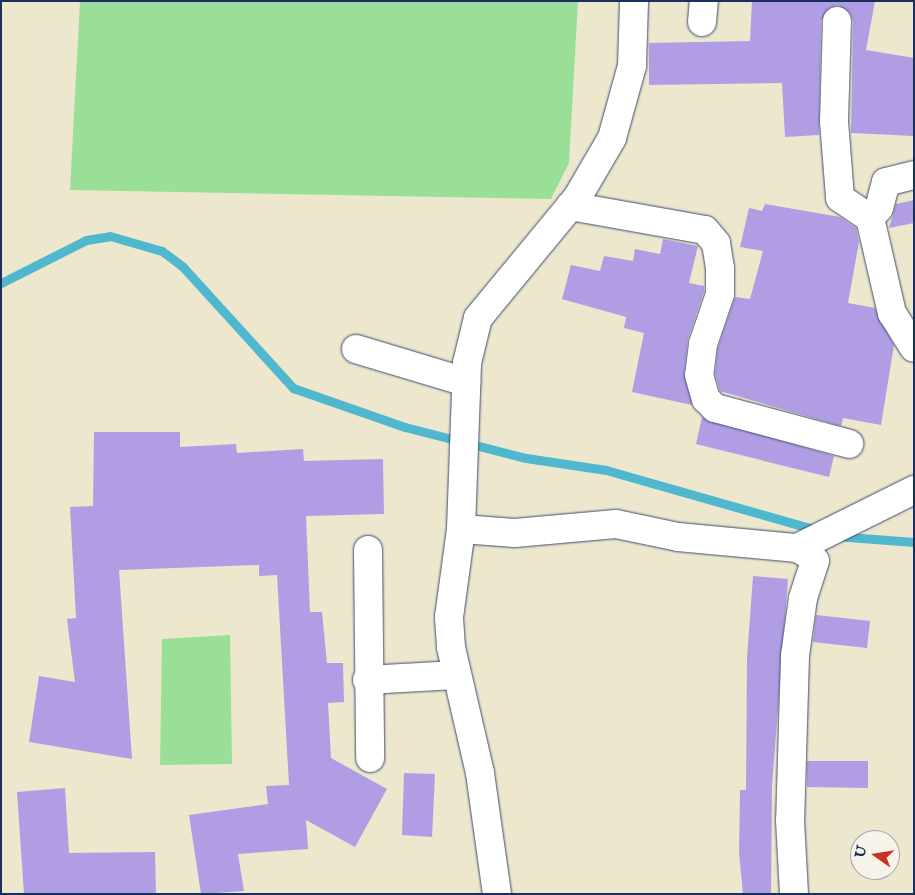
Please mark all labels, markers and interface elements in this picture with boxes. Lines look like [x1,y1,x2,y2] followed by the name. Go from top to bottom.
[850,830,900,880] north arrow
[851,844,871,860] text: U

